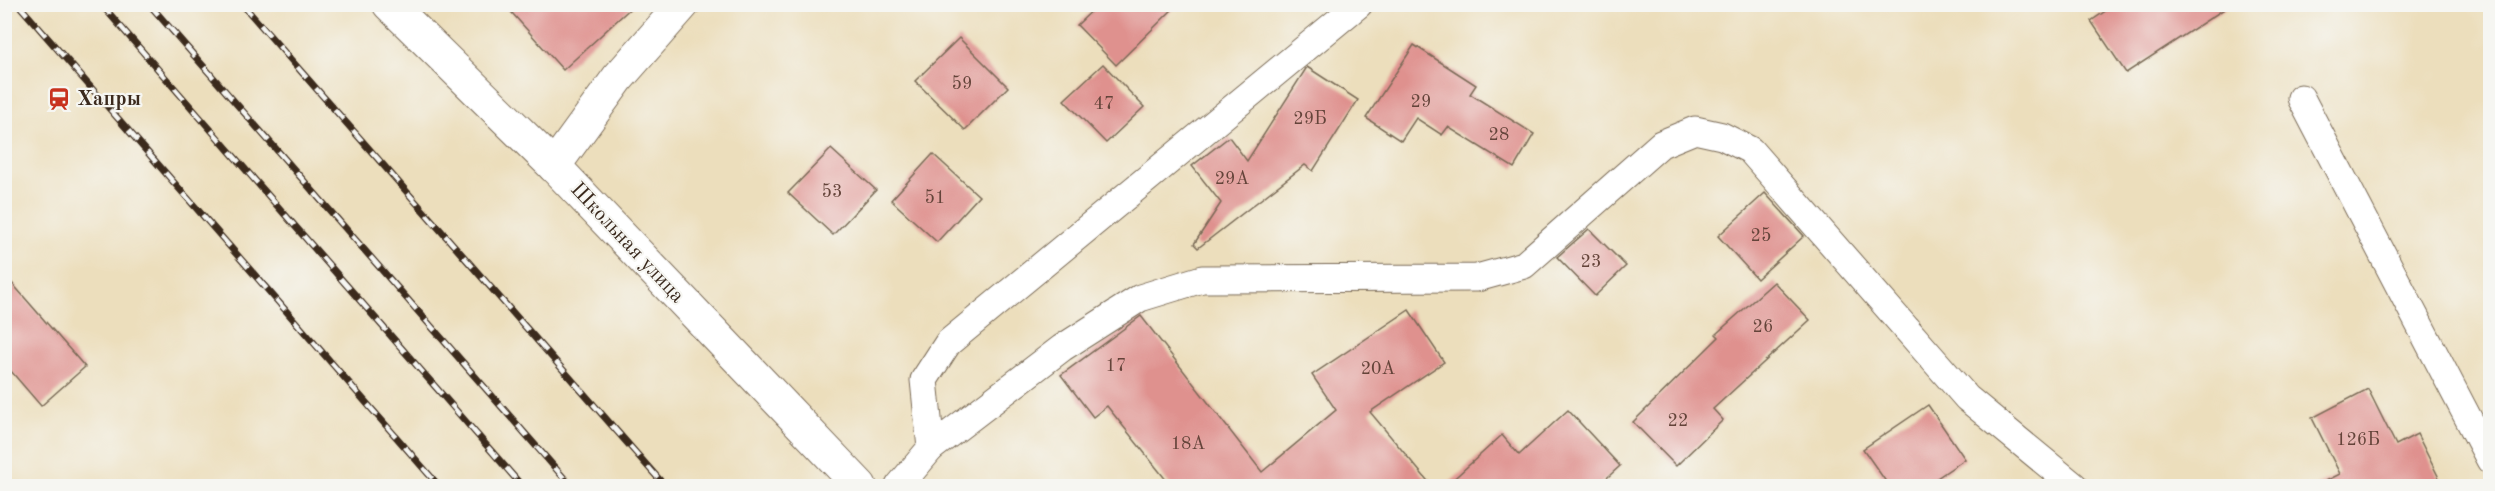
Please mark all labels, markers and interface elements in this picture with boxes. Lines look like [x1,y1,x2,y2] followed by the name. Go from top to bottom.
[952,75,972,93] house number: 59
[46,86,72,112] station icon: Хапры
[77,89,141,110] place label: Хапры
[1411,93,1431,111] house number: 29
[1094,95,1114,113] house number: 47
[1293,110,1327,128] house number: 29Б
[1489,126,1509,144] house number: 28
[1215,170,1250,188] house number: 29А
[566,179,688,307] street label: Школьная улица
[822,183,842,201] house number: 53
[925,189,945,207] house number: 51
[1751,227,1771,245] house number: 25
[1581,253,1601,271] house number: 23
[1753,318,1773,336] house number: 26
[1106,357,1126,375] house number: 17
[1361,360,1396,378] house number: 20А
[1668,412,1688,430] house number: 22
[2336,431,2380,449] house number: 126Б
[1171,435,1206,453] house number: 18А

